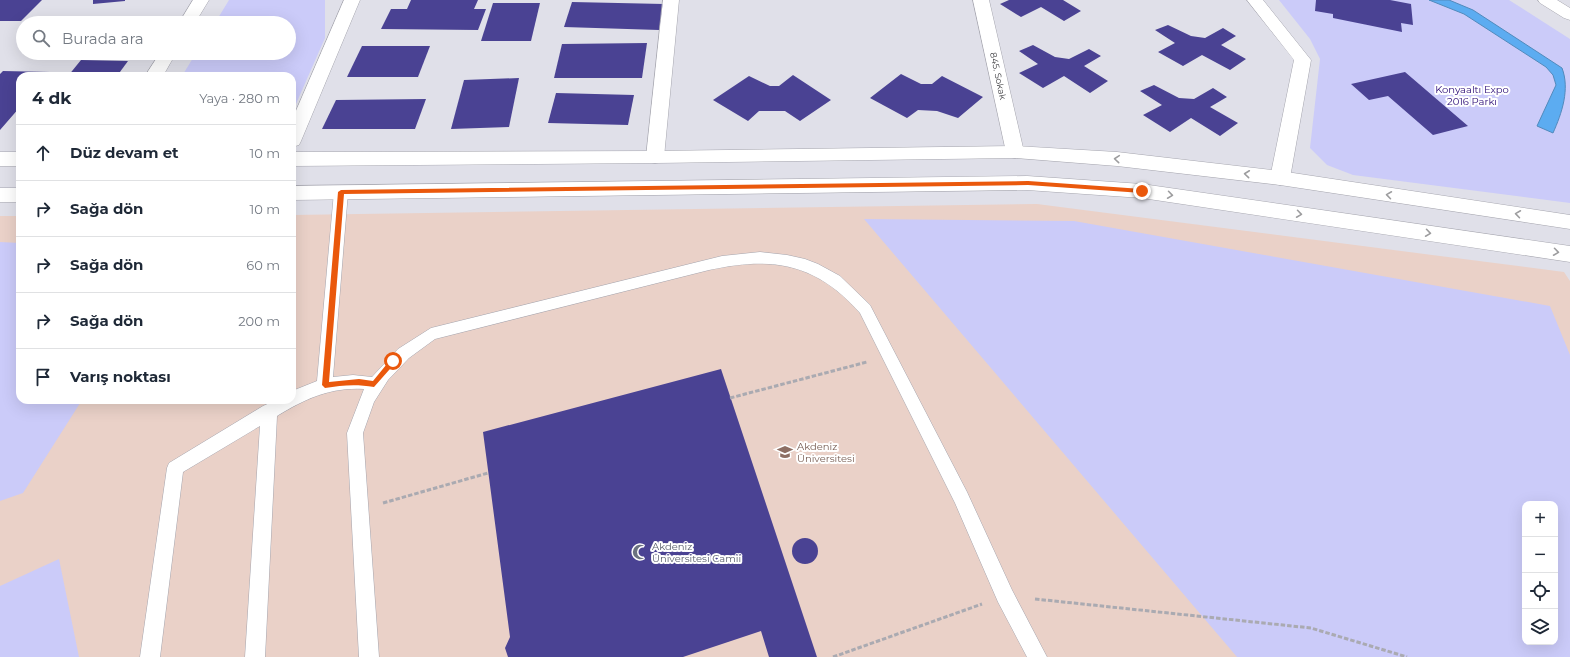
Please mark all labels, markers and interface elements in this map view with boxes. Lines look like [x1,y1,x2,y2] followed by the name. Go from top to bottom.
[16,16,296,60] search box
[30,27,52,49] icon: search
[62,29,144,48] text: Burada ara
[988,51,1009,101] street label: 845. Sokak
[1435,83,1509,108] park label: Konyaaltı Expo 2016 Parkı
[32,88,71,108] text: 4 dk
[199,90,280,106] text: Yaya · 280 m
[32,142,54,164] icon: ahead
[70,143,179,162] text: Düz devam et
[250,145,280,161] text: 10 m
[1114,155,1120,164] one-way arrow
[1244,170,1250,179] one-way arrow
[1133,182,1151,200] route end
[1167,190,1173,199] one-way arrow
[1386,191,1392,200] one-way arrow
[32,198,54,220] icon: right
[70,199,143,218] text: Sağa dön
[250,201,280,217] text: 10 m
[1296,209,1302,218] one-way arrow
[1515,210,1521,219] one-way arrow
[1424,228,1431,237] one-way arrow
[1553,247,1559,256] one-way arrow
[32,254,54,276] icon: right
[70,255,143,274] text: Sağa dön
[246,257,280,273] text: 60 m
[32,310,54,332] icon: right
[70,311,143,330] text: Sağa dön
[238,313,280,329] text: 200 m
[384,352,402,370] route start
[32,366,54,388] icon: arrive
[70,367,171,386] text: Varış noktası
[797,440,855,465] place label: Akdeniz Üniversitesi
[776,443,794,461] school or university icon: Akdeniz Üniversitesi
[1522,501,1558,645] map controls
[1522,501,1558,537] button: +
[1522,537,1558,573] button: −
[652,540,741,565] place label: Akdeniz Üniversitesi Camii
[631,543,649,561] mosque icon: Akdeniz Üniversitesi Camii
[1522,573,1558,609] button: locate
[1522,609,1558,645] button: layers

